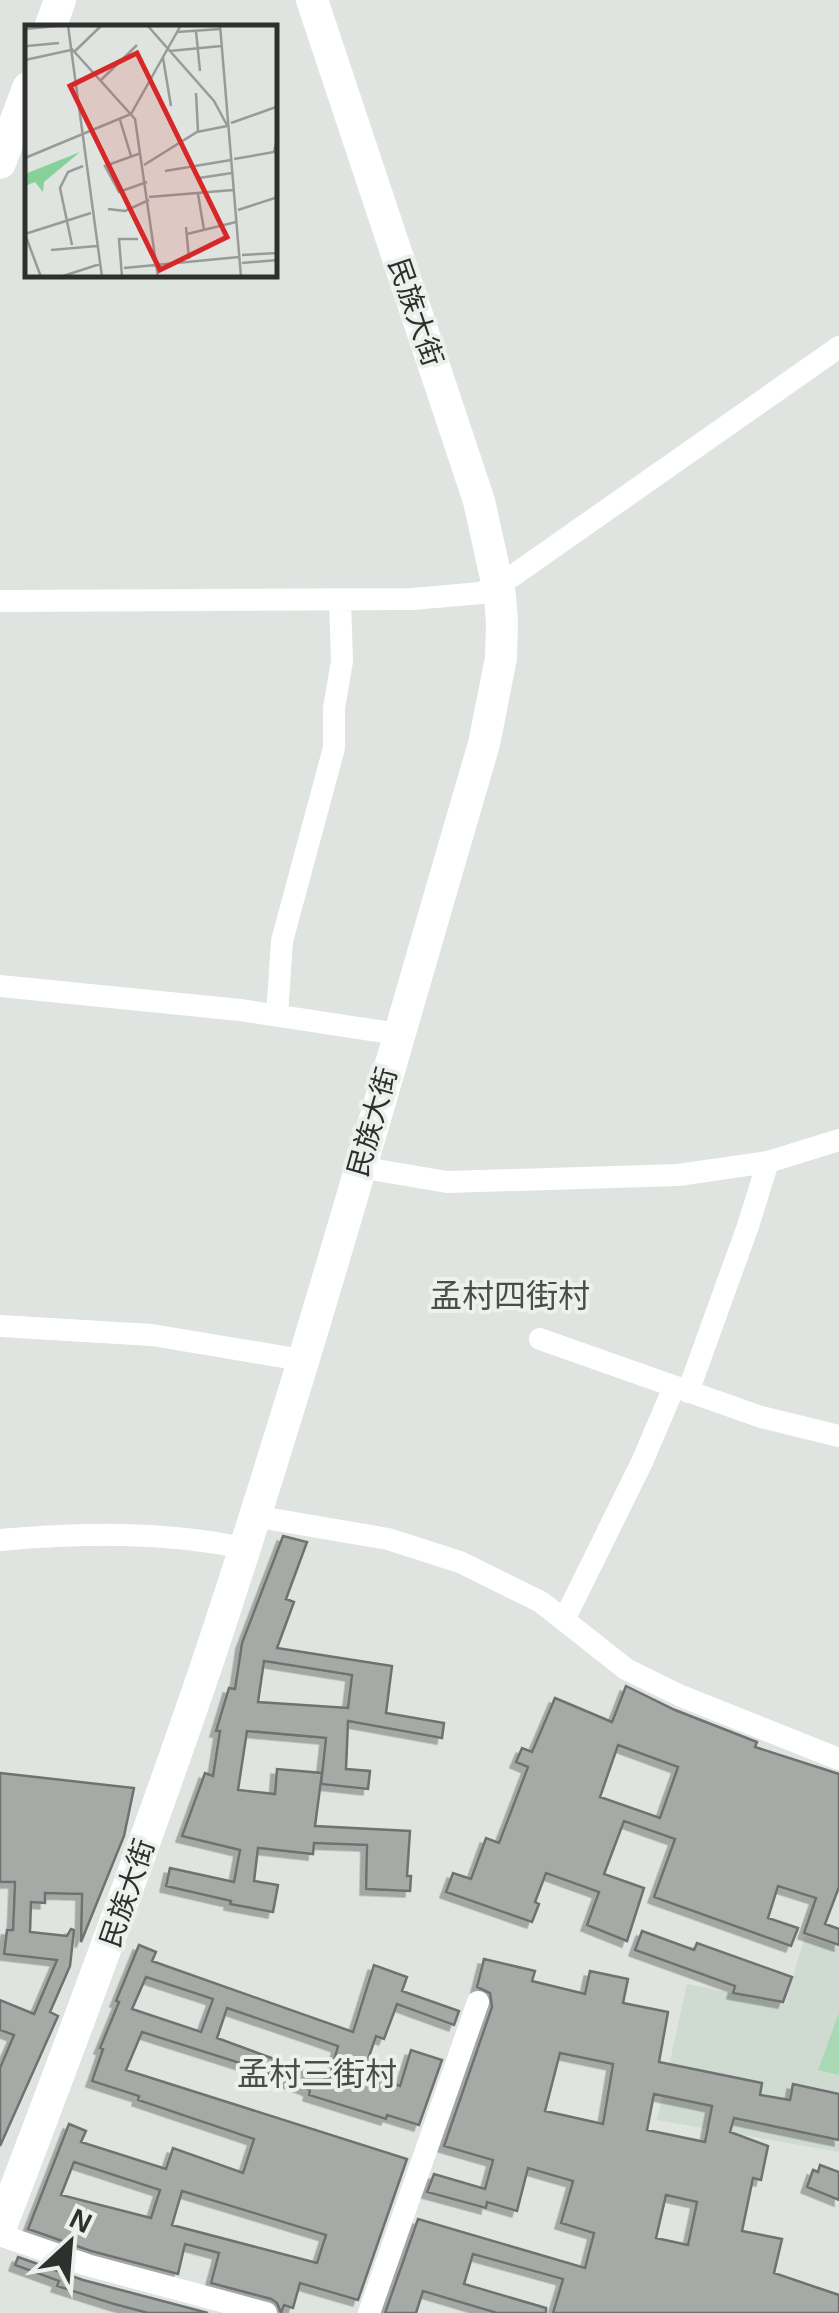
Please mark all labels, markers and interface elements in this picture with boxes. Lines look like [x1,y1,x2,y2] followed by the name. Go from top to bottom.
[25,25,278,278] inset map
[383,254,448,370] street label: 民族大街
[342,1064,403,1180] street label: 民族大街
[430,1278,590,1314] district label: 孟村四街村
[95,1835,160,1951] street label: 民族大街
[237,2056,397,2092] district label: 孟村三街村
[20,2193,120,2293] north arrow
[65,2203,97,2239] text: N

